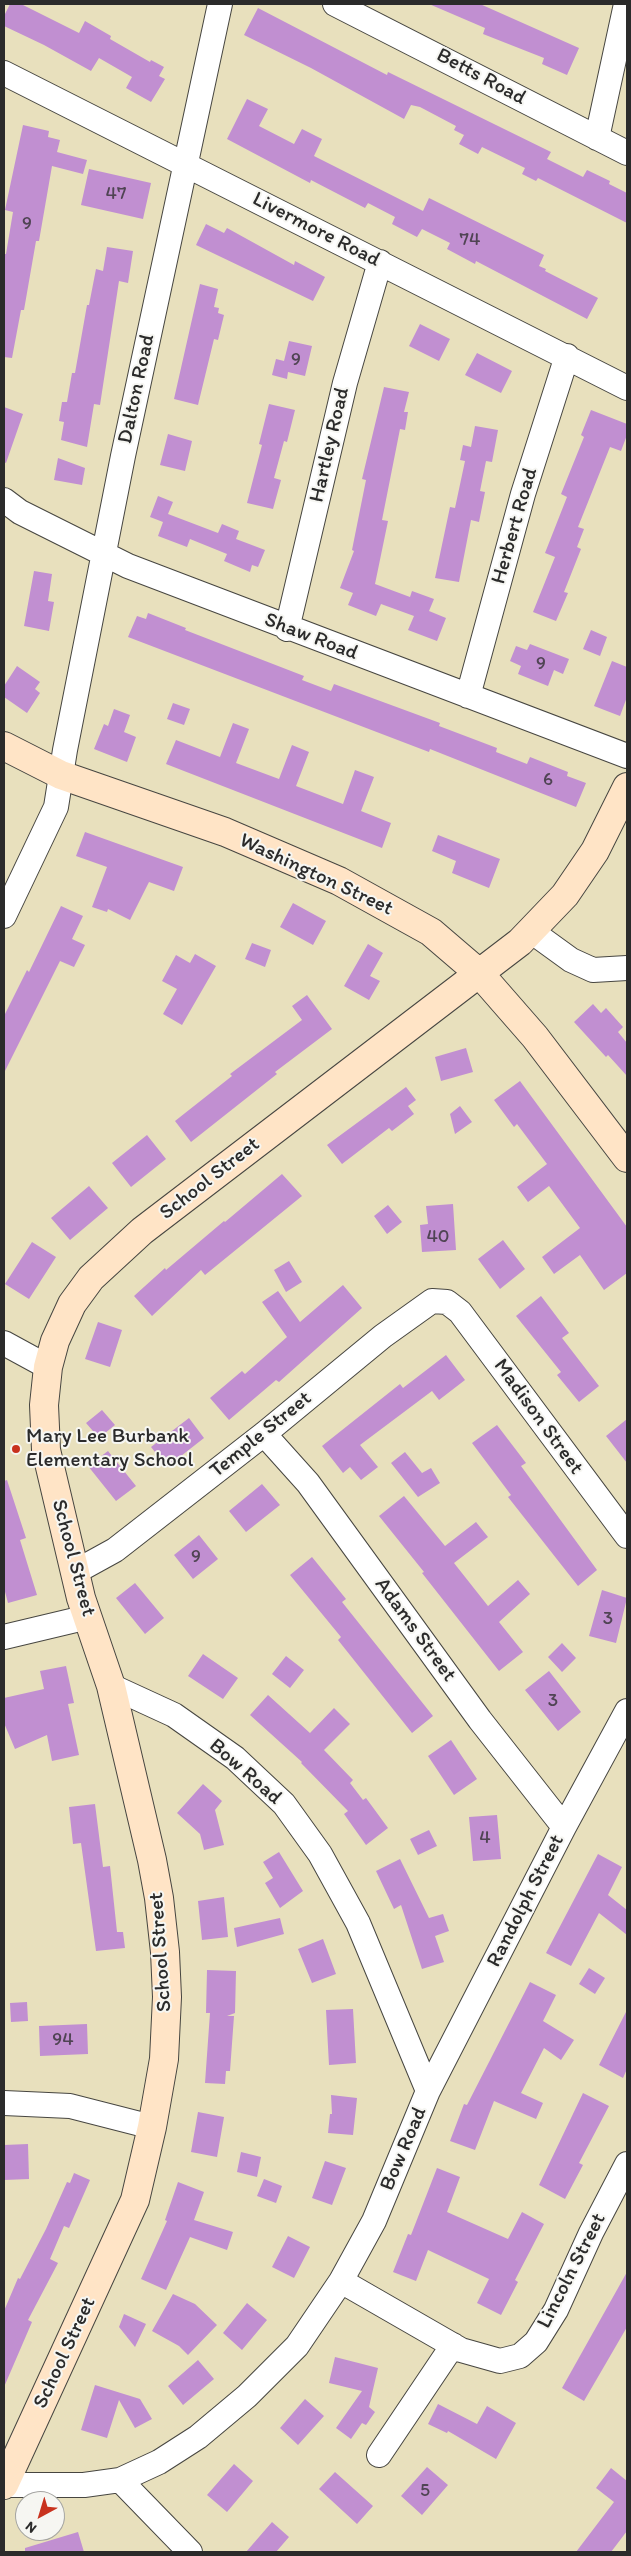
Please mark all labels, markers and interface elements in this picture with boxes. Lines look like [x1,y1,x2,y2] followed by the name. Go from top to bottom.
[432,43,530,111] street label: Betts Road
[106,183,126,205] house number: 47
[248,187,384,273] street label: Livermore Road
[22,213,32,235] house number: 9
[460,229,480,251] house number: 74
[113,332,161,446] street label: Dalton Road
[291,349,301,371] house number: 9
[305,385,355,505] street label: Hartley Road
[486,465,544,587] street label: Herbert Road
[261,608,361,666] street label: Shaw Road
[536,653,546,675] house number: 9
[543,769,553,791] house number: 6
[235,828,397,922] street label: Washington Street
[155,1132,265,1226] street label: School Street
[426,1226,450,1248] house number: 40
[488,1354,588,1480] street label: Madison Street
[205,1386,317,1484] street label: Temple Street
[26,1424,193,1474] place label: Mary Lee Burbank Elementary School
[10,1443,22,1455] marker: Mary Lee Burbank Elementary School
[45,1497,101,1619] street label: School Street
[191,1546,201,1568] house number: 9
[369,1573,461,1687] street label: Adams Street
[603,1608,613,1630] house number: 3
[548,1690,558,1712] house number: 3
[203,1733,287,1811] street label: Bow Road
[479,1827,491,1849] house number: 4
[482,1831,570,1971] street label: Randolph Street
[144,1891,178,2013] street label: School Street
[52,2029,74,2051] house number: 94
[375,2103,433,2195] street label: Bow Road
[532,2209,612,2333] street label: Lincoln Street
[28,2293,102,2413] street label: School Street
[420,2480,430,2502] house number: 5
[15,2491,65,2541] north arrow
[22,2518,40,2537] text: N

